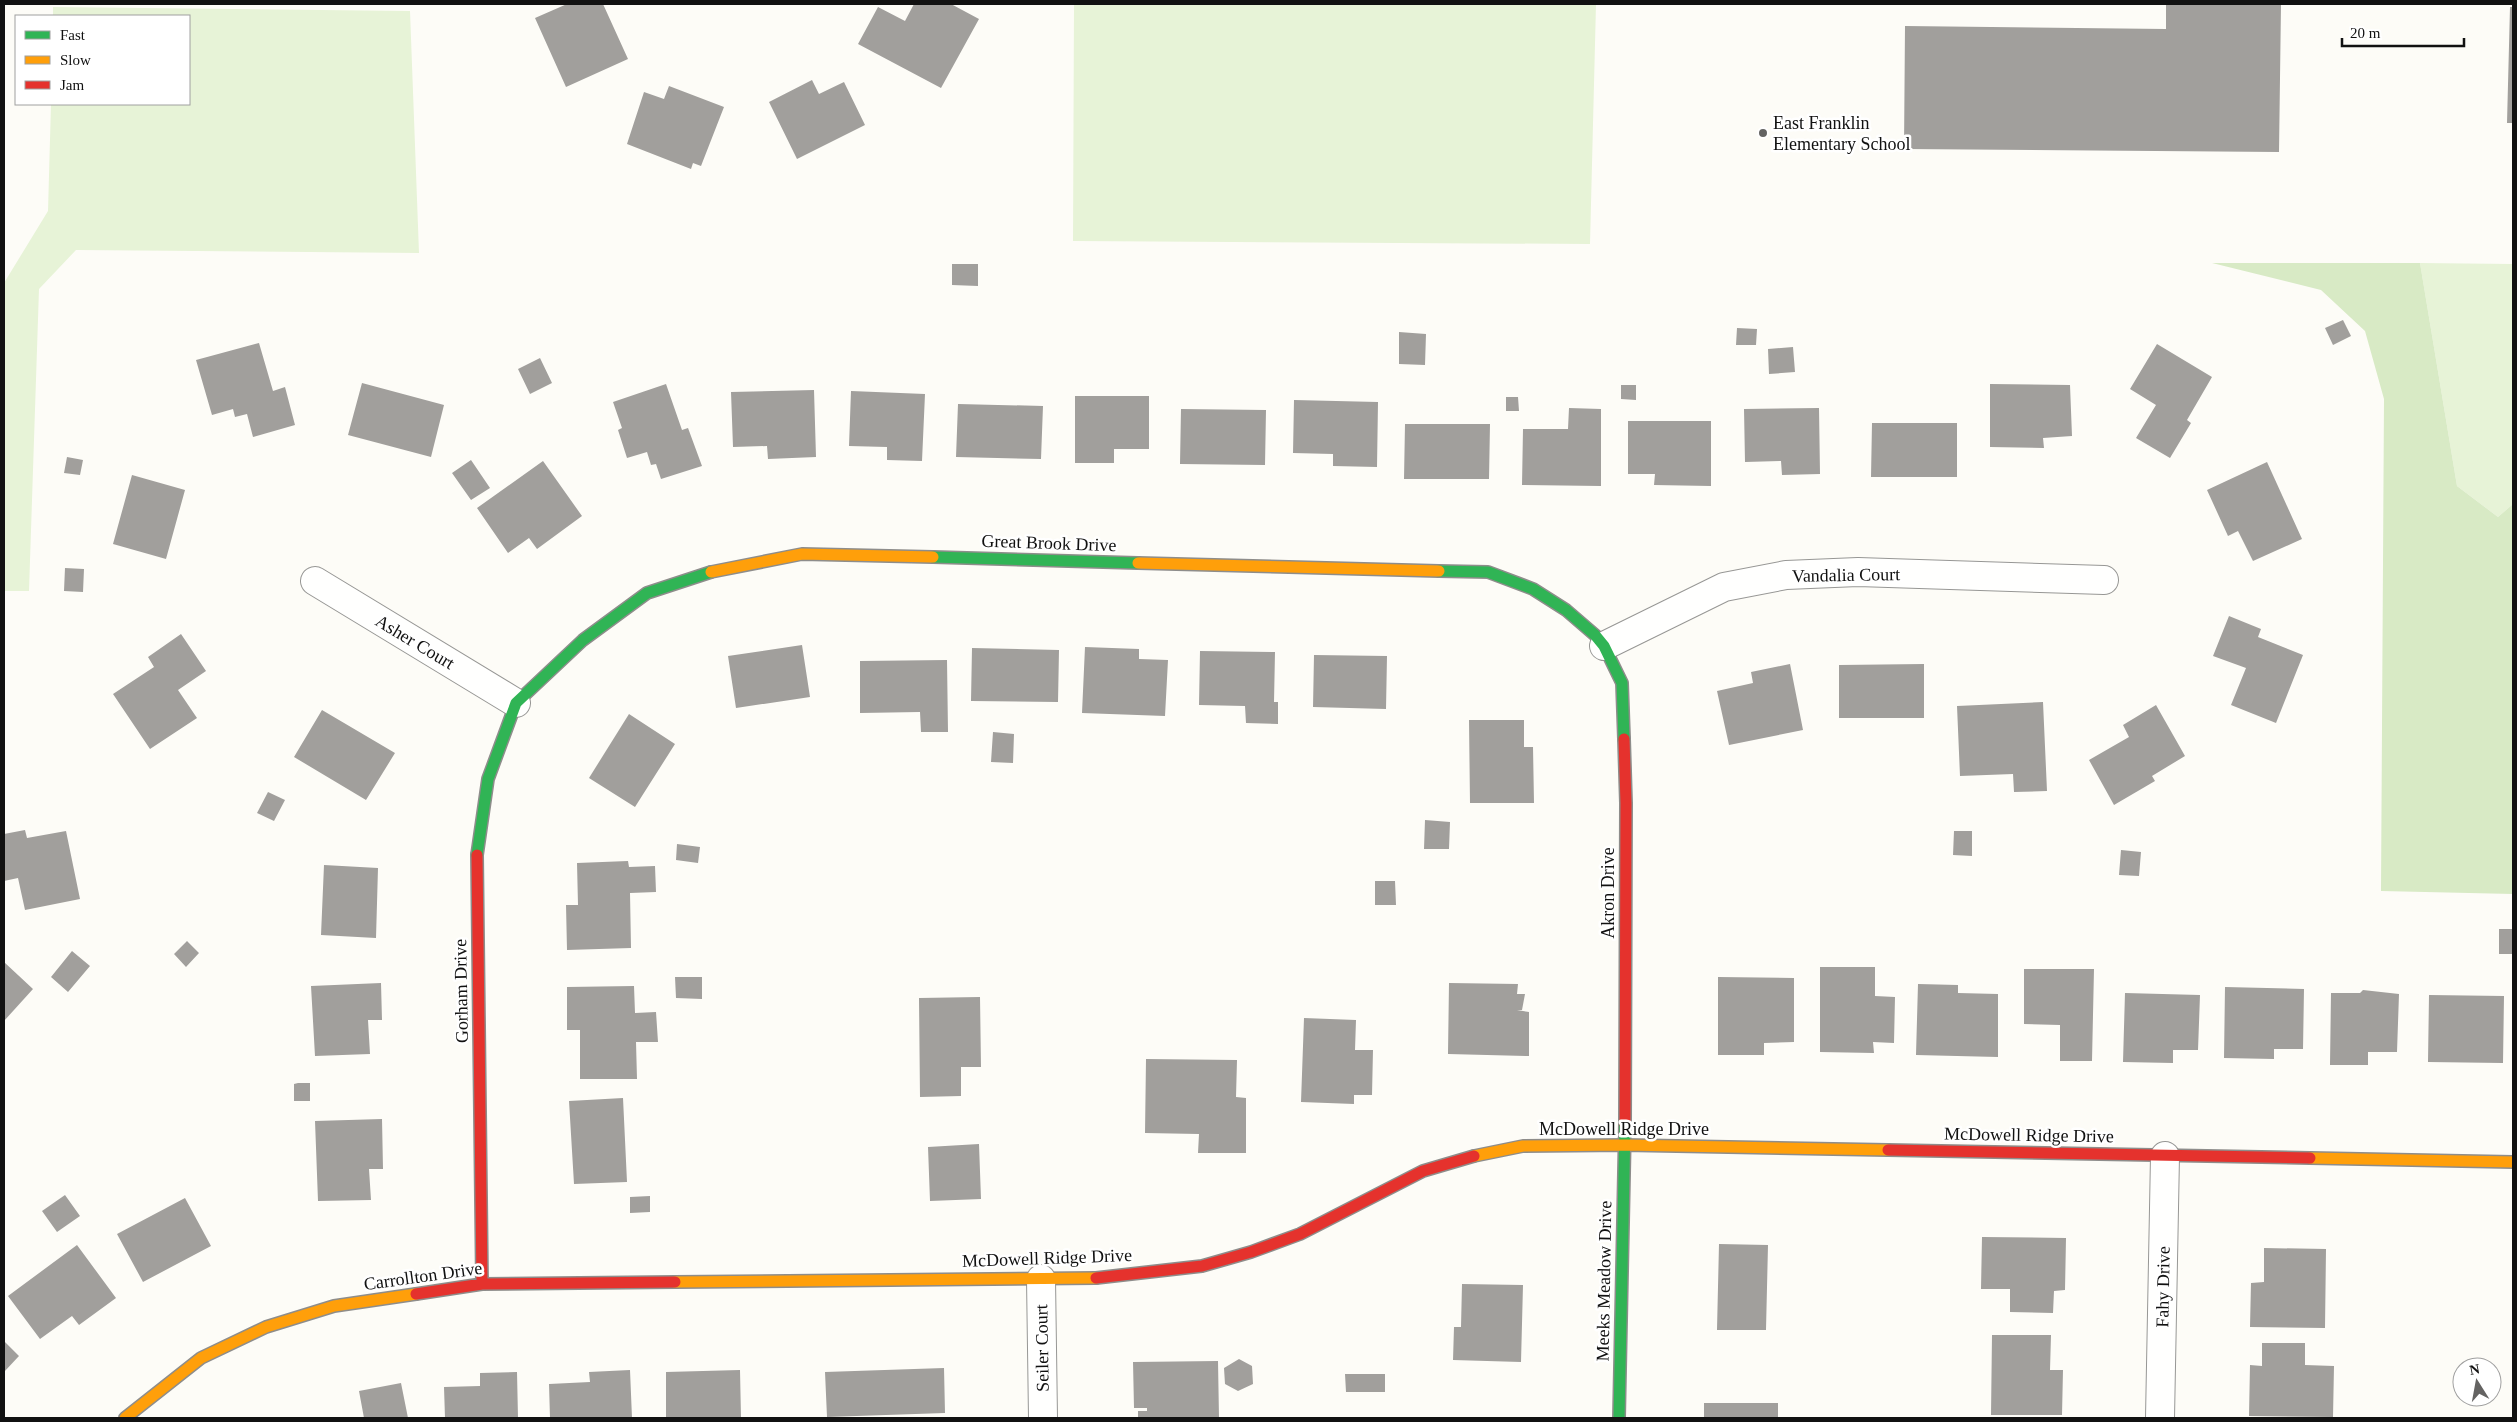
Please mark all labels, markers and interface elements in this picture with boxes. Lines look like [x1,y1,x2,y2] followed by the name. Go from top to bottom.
[15,15,190,105] legend
[2342,15,2464,47] scale bar
[2350,25,2381,41] text: 20 m
[60,27,86,43] text: Fast
[60,52,91,68] text: Slow
[60,77,84,93] text: Jam
[1773,113,1910,154] place label: East Franklin Elementary School
[1757,127,1769,139] marker: East Franklin Elementary School
[981,531,1117,555] street label: Great Brook Drive
[1792,564,1900,586] street label: Vandalia Court
[372,611,458,673] street label: Asher Court
[1598,847,1618,939] street label: Akron Drive
[450,939,472,1043] street label: Gorham Drive
[1539,1119,1709,1139] street label: McDowell Ridge Drive
[1944,1124,2114,1146] street label: McDowell Ridge Drive
[1593,1200,1615,1362] street label: Meeks Meadow Drive
[962,1245,1132,1271] street label: McDowell Ridge Drive
[2152,1246,2174,1328] street label: Fahy Drive
[362,1258,484,1294] street label: Carrollton Drive
[1031,1304,1053,1392] street label: Seiler Court
[2452,1357,2502,1407] north arrow
[2468,1361,2481,1378] text: N

